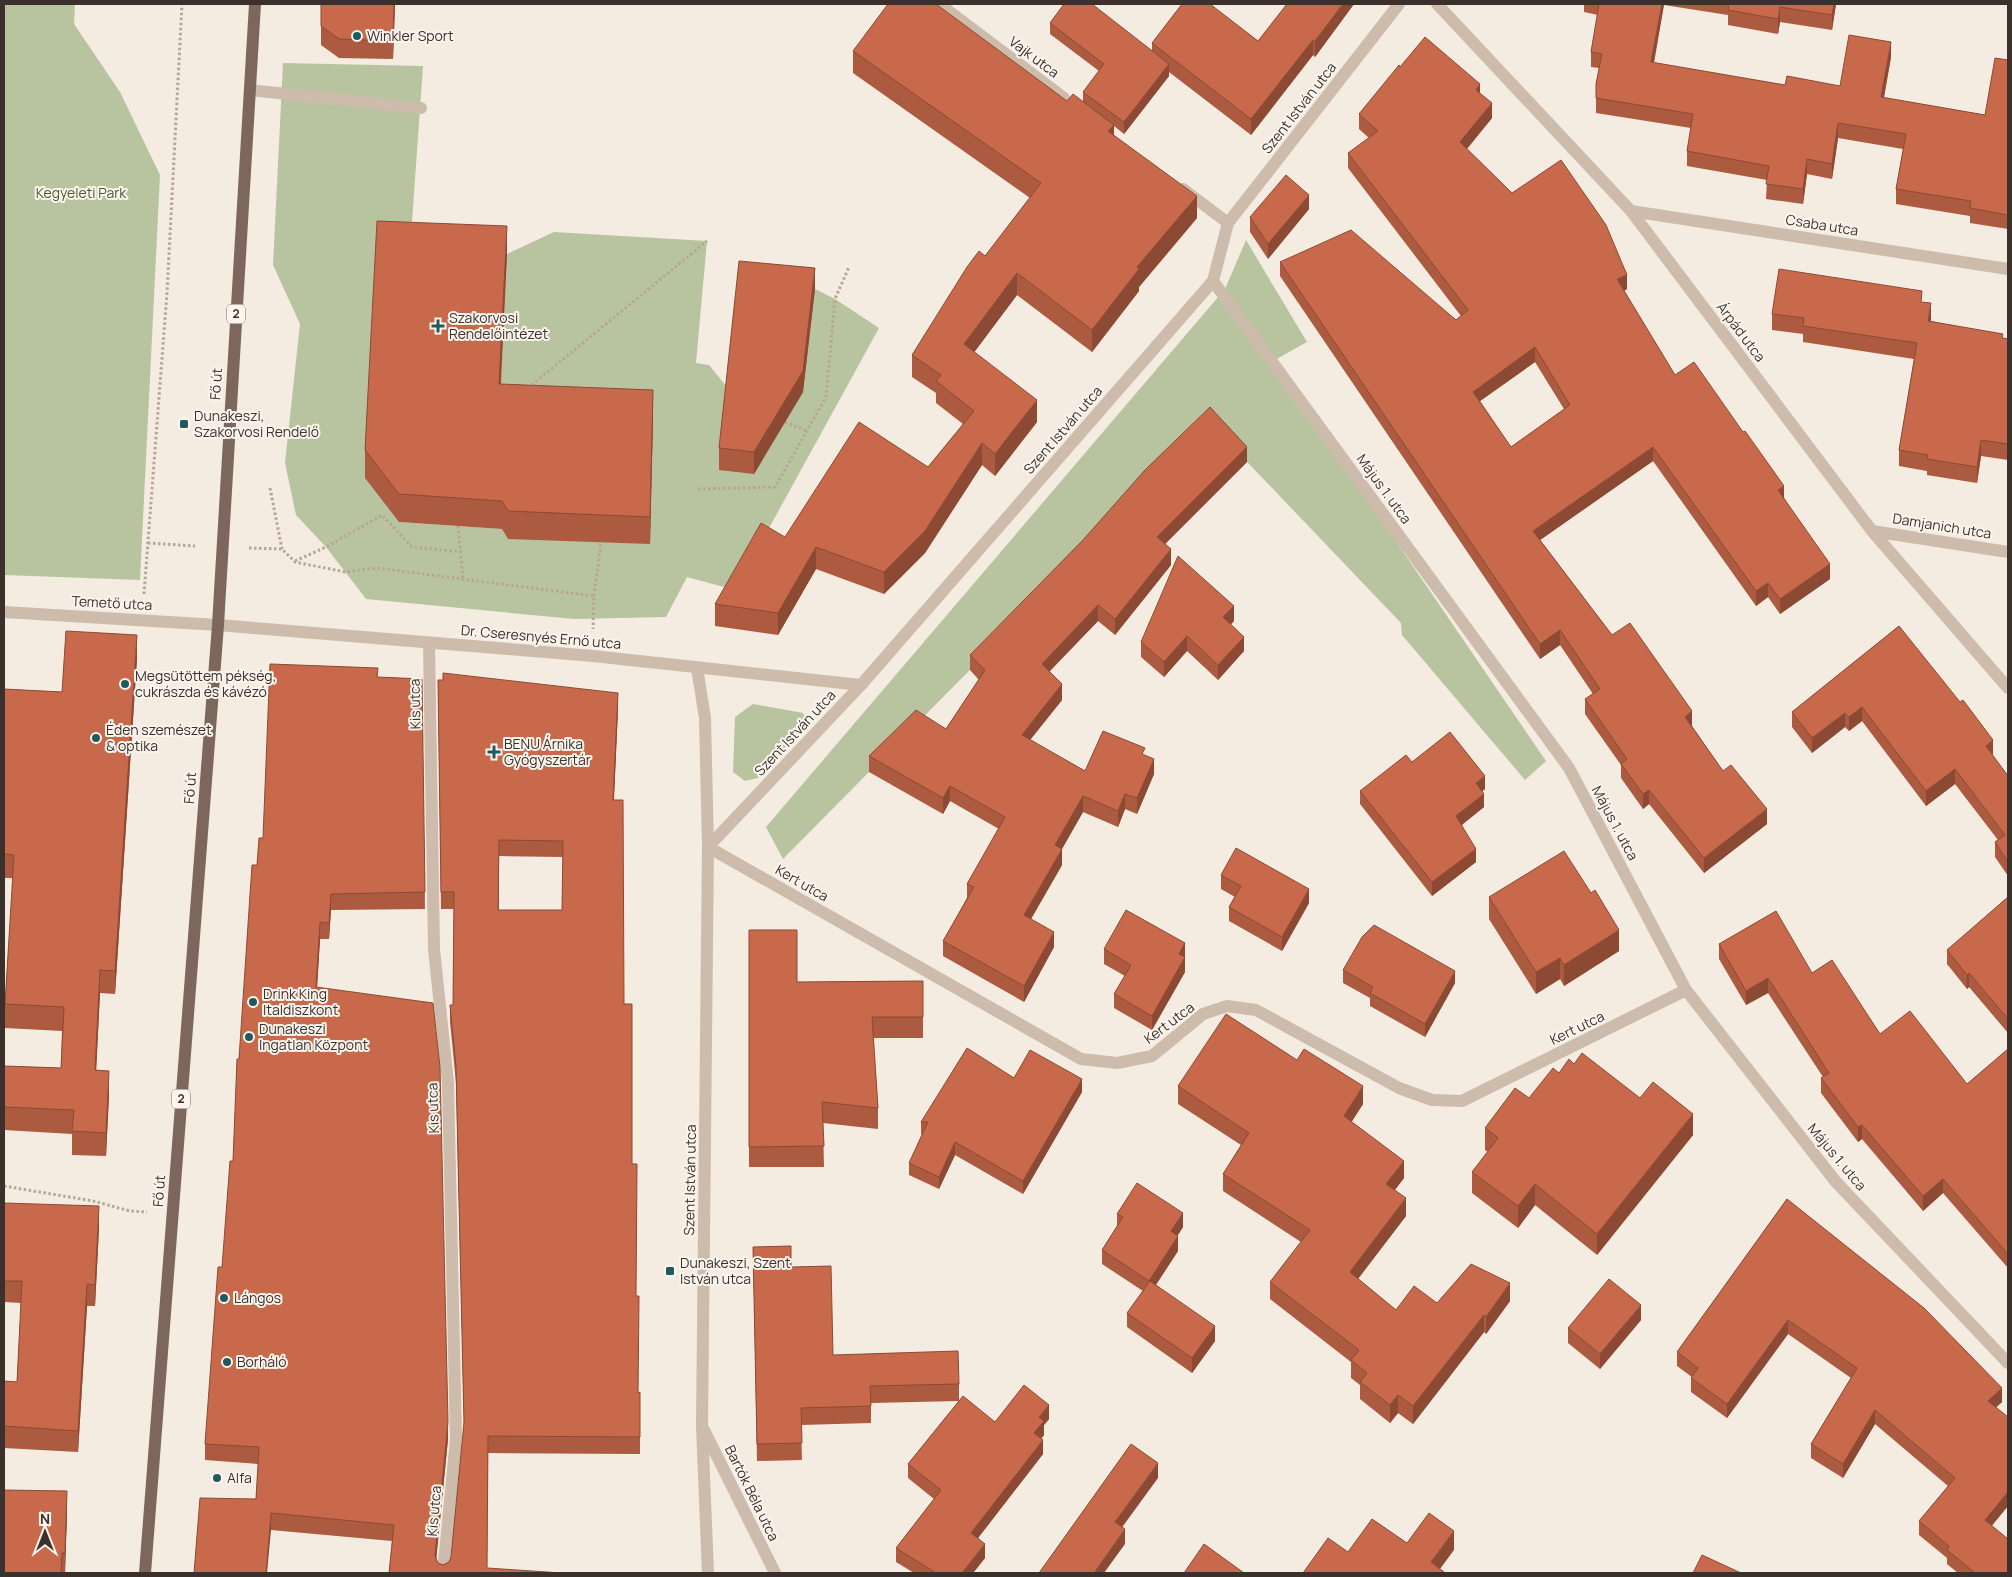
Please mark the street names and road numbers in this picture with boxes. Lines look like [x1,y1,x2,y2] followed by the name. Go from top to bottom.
[1005,32,1063,82] street label: Vajk utca
[1257,58,1340,157] street label: Szent István utca
[1784,209,1860,240] street label: Csaba utca
[1713,298,1770,365] street label: Árpád utca
[227,304,245,324] road number: 2
[205,367,226,401] street label: Fő út
[1019,382,1106,478] street label: Szent István utca
[1353,450,1416,527] street label: Május 1. utca
[1891,508,1993,543] street label: Damjanich utca
[71,591,153,614] street label: Temető utca
[460,620,622,653] street label: Dr. Cseresnyés Ernő utca
[405,678,424,730] street label: Kis utca
[750,686,839,780] street label: Szent István utca
[179,771,200,805] street label: Fő út
[1588,782,1643,863] street label: Május 1. utca
[772,860,832,905] street label: Kert utca
[1140,997,1198,1048] street label: Kert utca
[1546,1006,1607,1049] street label: Kert utca
[422,1082,443,1134] street label: Kis utca
[172,1090,190,1108] road number: 2
[1804,1119,1871,1194] street label: Május 1. utca
[679,1124,700,1236] street label: Szent István utca
[148,1174,169,1208] street label: Fő út
[721,1442,784,1544] street label: Bartók Béla utca
[422,1485,445,1537] street label: Kis utca

